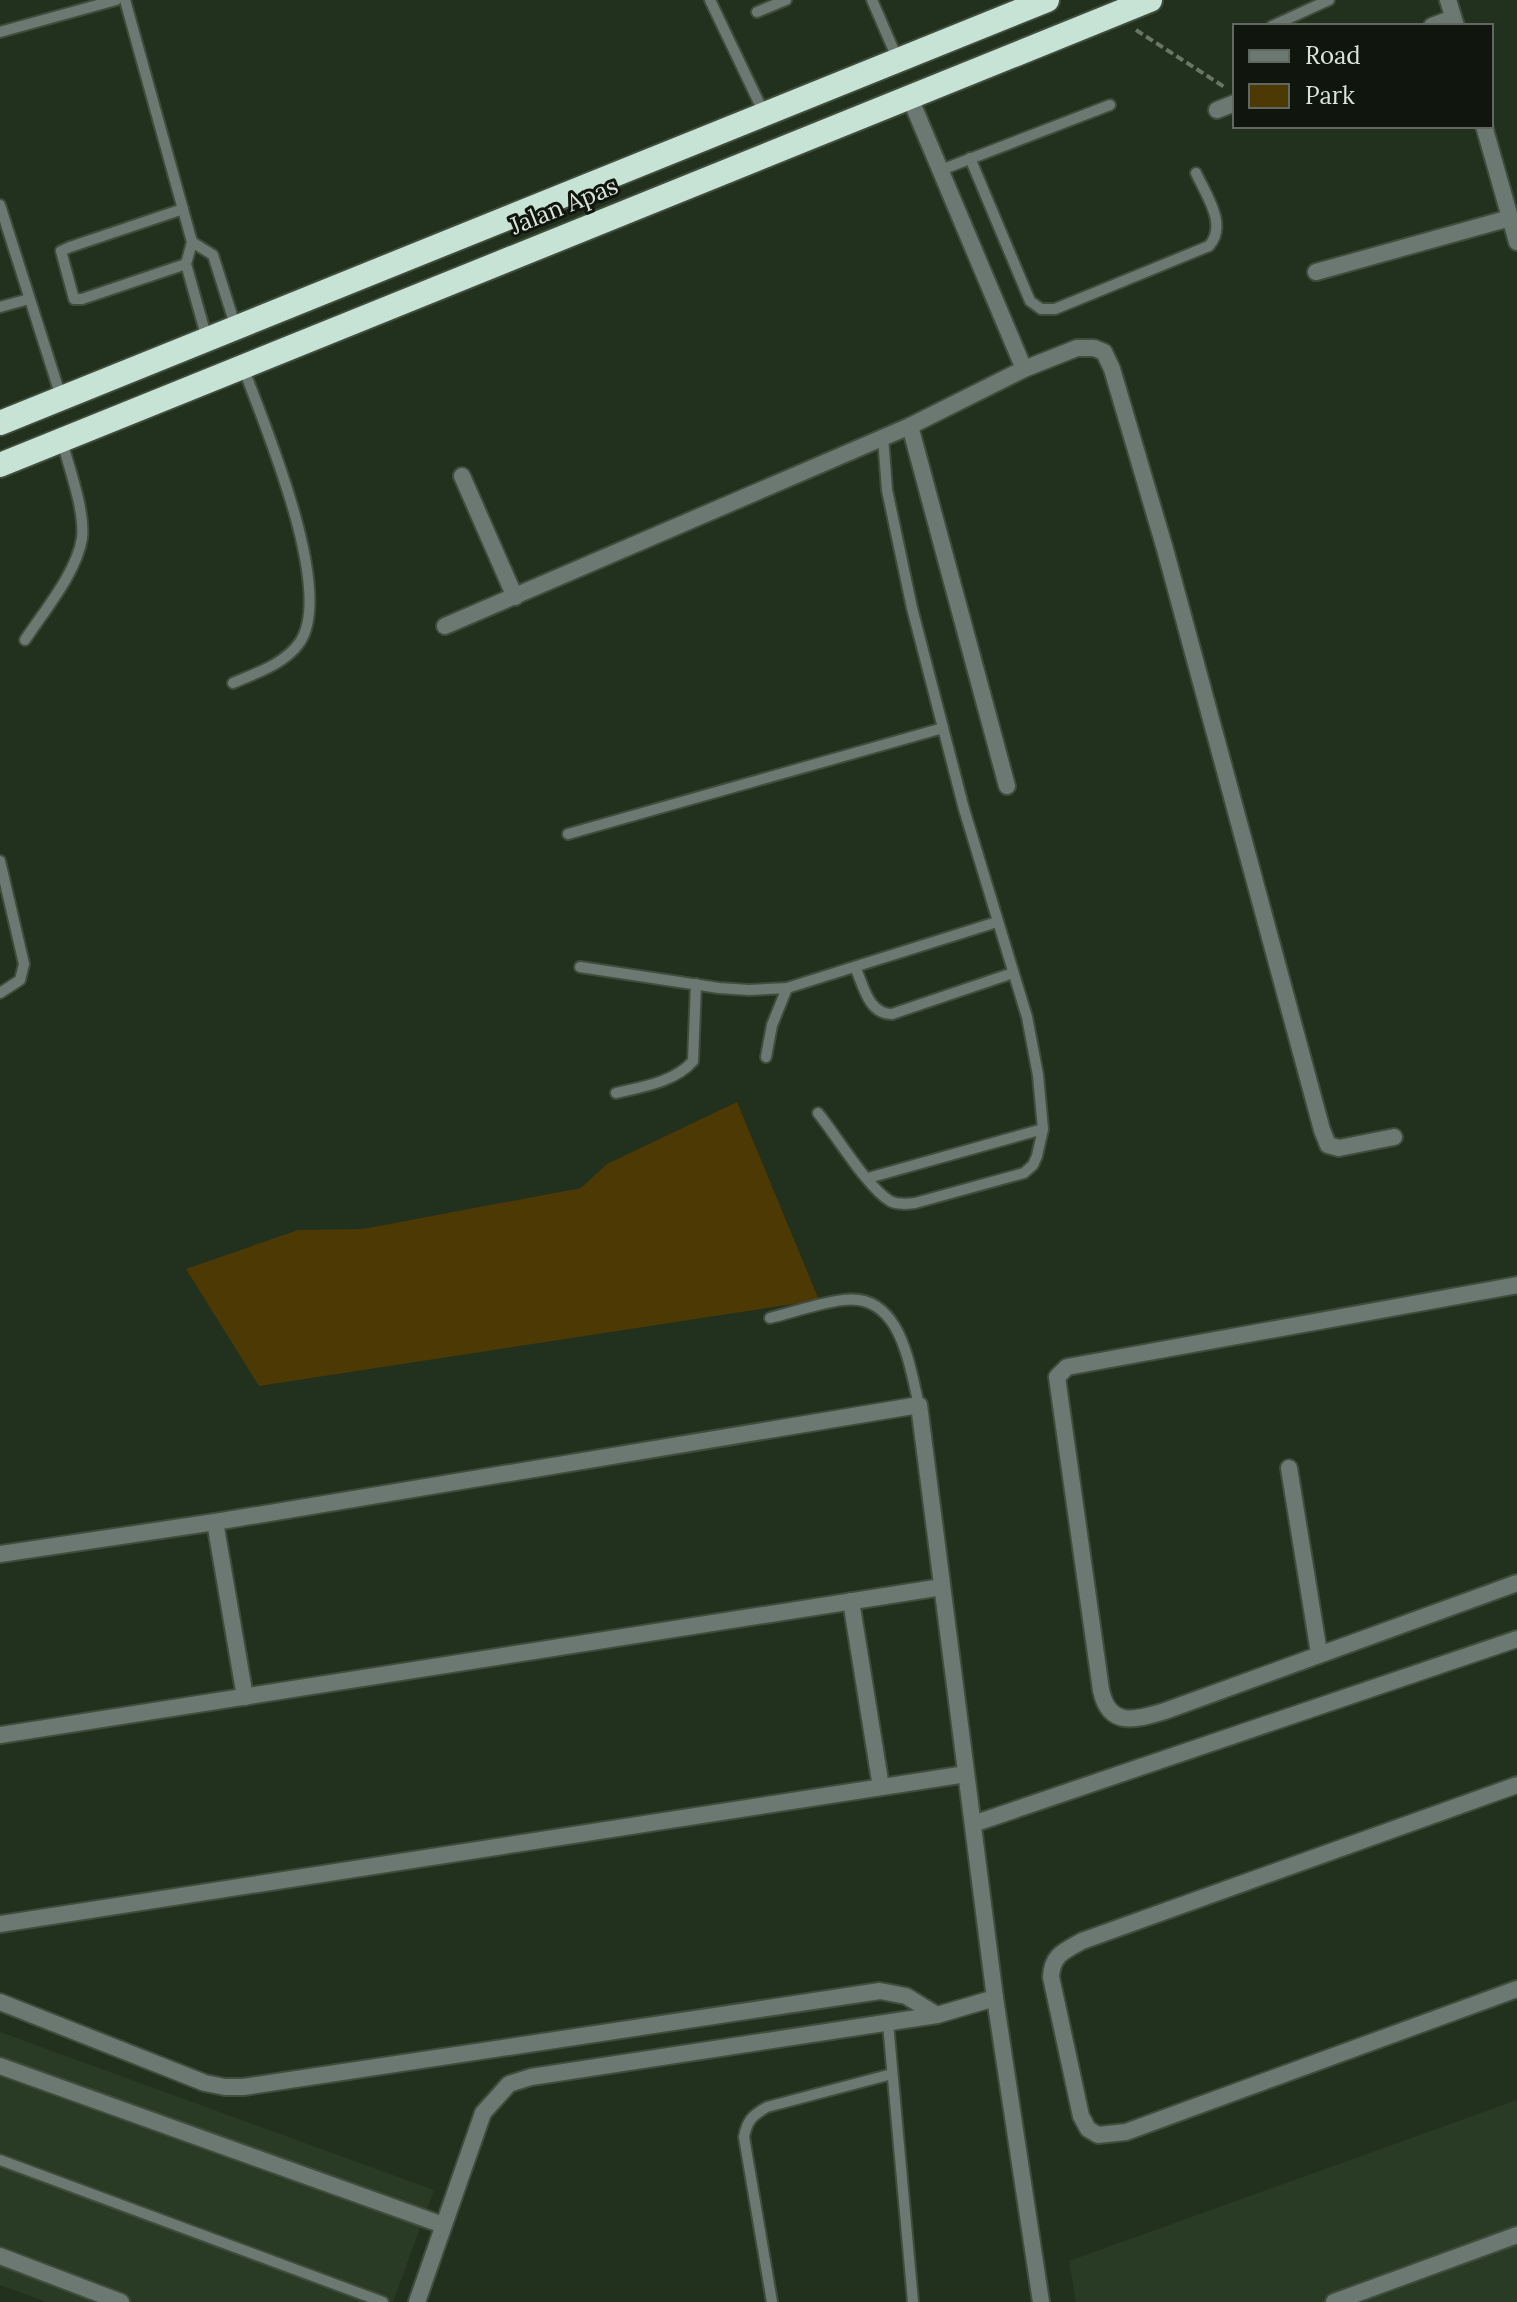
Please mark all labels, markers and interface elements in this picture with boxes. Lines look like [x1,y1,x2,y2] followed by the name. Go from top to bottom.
[1233,24,1493,128] legend
[1305,40,1361,71] text: Road
[1305,80,1355,111] text: Park
[504,170,622,242] street label: Jalan Apas

